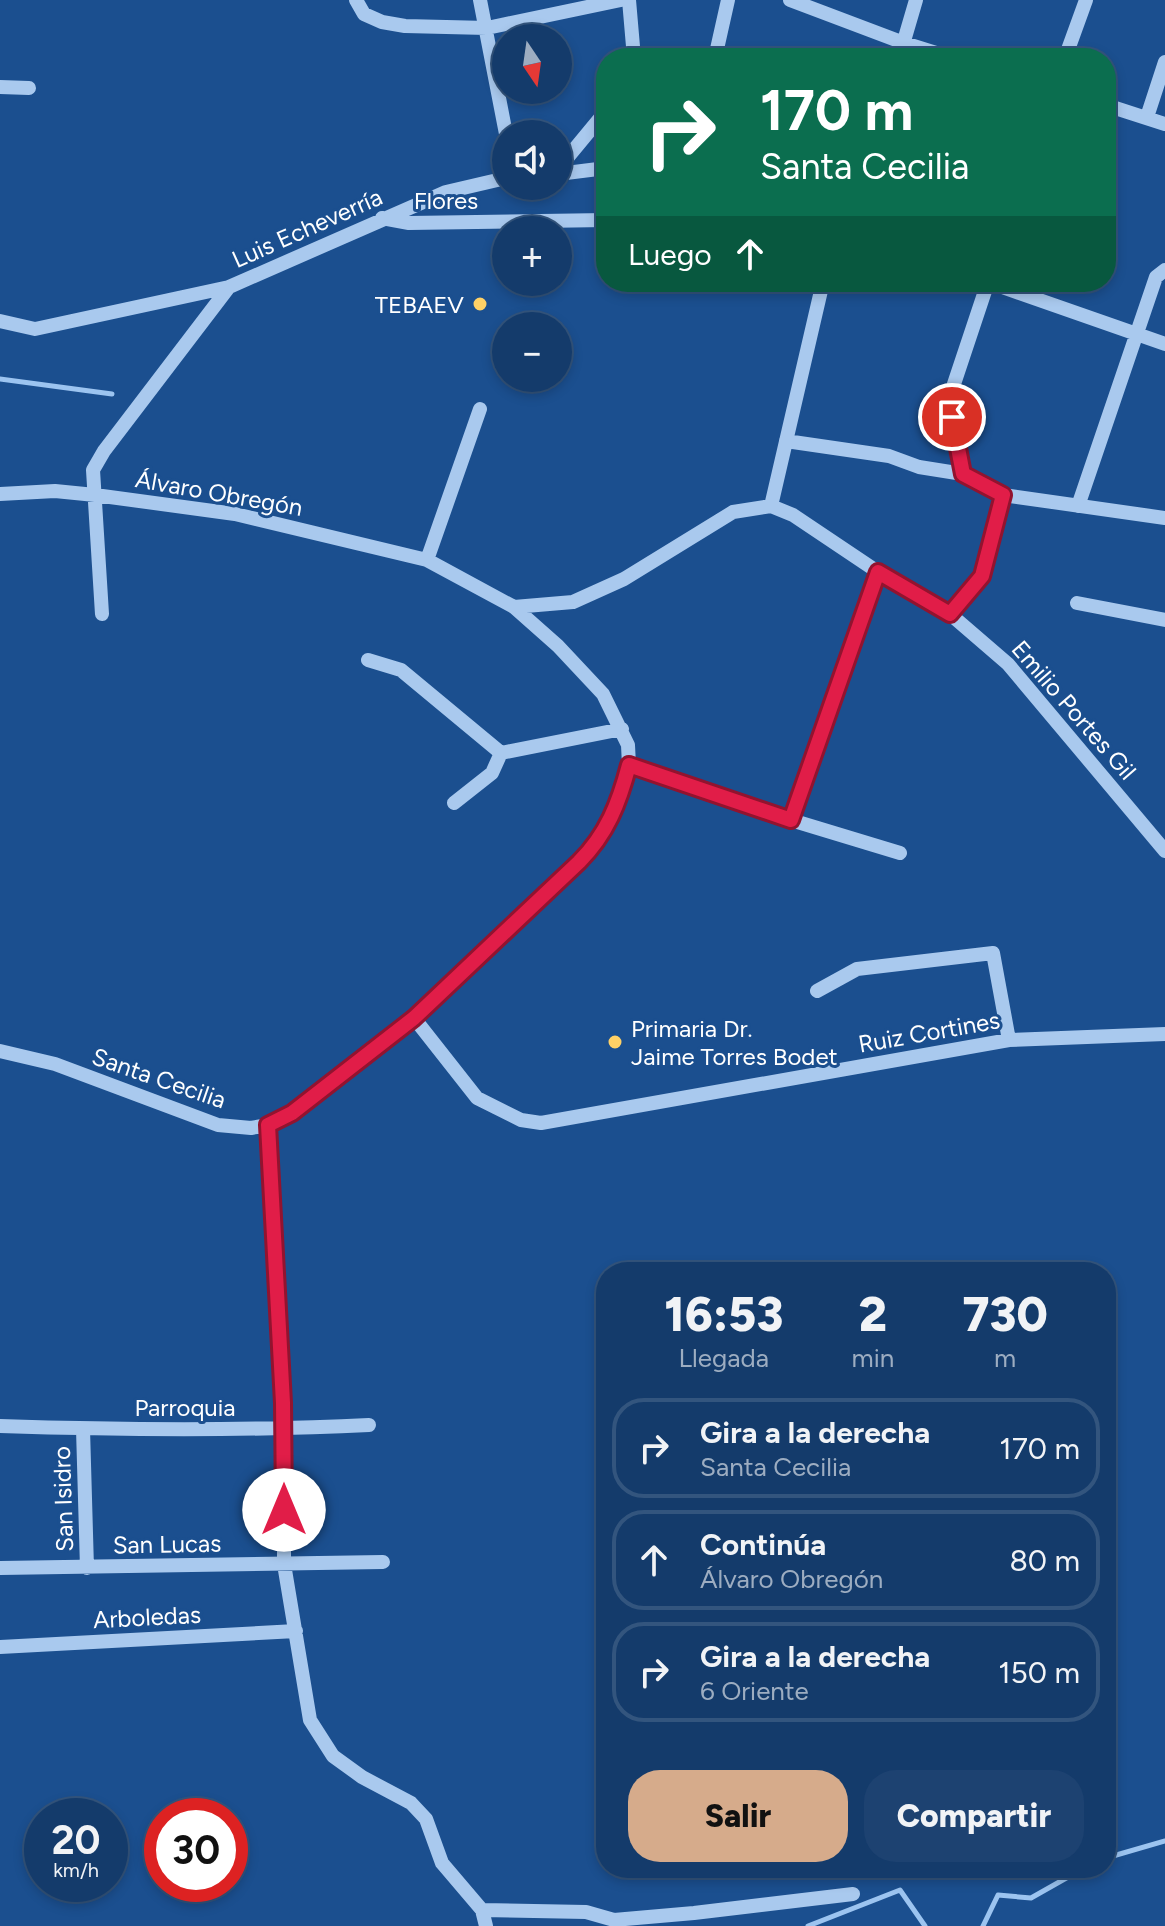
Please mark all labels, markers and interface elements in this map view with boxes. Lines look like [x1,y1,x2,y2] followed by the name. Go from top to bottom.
[492,24,572,104] north arrow
[492,24,572,392] map controls
[760,77,913,144] text: 170 m
[628,80,732,184] icon: right
[492,120,572,200] button: sound
[760,145,969,188] text: Santa Cecilia
[227,182,387,274] street label: Luis Echeverría
[414,186,478,215] street label: Flores
[492,216,572,296] button: +
[728,232,772,276] icon: ahead
[628,236,712,273] text: Luego
[375,290,464,319] place label: TEBAEV
[471,295,489,313] marker: TEBAEV
[492,312,572,392] button: −
[918,383,986,451] pin
[930,395,974,439] icon: arrive
[133,464,305,522] street label: Álvaro Obregón
[1006,634,1142,786] street label: Emilio Portes Gil
[856,1005,1002,1059] street label: Ruiz Cortines
[631,1014,838,1071] place label: Primaria Dr. Jaime Torres Bodet
[606,1033,624,1051] marker: Primaria Dr. Jaime Torres Bodet
[88,1042,230,1114] street label: Santa Cecilia
[664,1285,783,1343] text: 16:53
[859,1285,887,1343] text: 2
[962,1285,1048,1343] text: 730
[679,1342,769,1374] text: Llegada
[852,1342,894,1374] text: min
[994,1342,1016,1374] text: m
[134,1393,236,1422] street label: Parroquia
[700,1414,930,1451] text: Gira a la derecha
[632,1426,676,1470] icon: right
[999,1430,1080,1467] text: 170 m
[47,1446,79,1552] street label: San Isidro
[700,1451,851,1483] text: Santa Cecilia
[242,1468,326,1552] position arrow
[700,1526,826,1563] text: Continúa
[112,1529,222,1559] street label: San Lucas
[632,1538,676,1582] icon: ahead
[1009,1542,1080,1579] text: 80 m
[700,1563,883,1595] text: Álvaro Obregón
[92,1600,202,1634] street label: Arboledas
[700,1638,930,1675] text: Gira a la derecha
[632,1650,676,1694] icon: right
[998,1654,1080,1691] text: 150 m
[700,1675,809,1707] text: 6 Oriente
[628,1770,848,1862] button: Salir
[864,1770,1084,1862] button: Compartir
[144,1798,248,1902] speed limit sign: 30
[51,1816,101,1864] text: 20
[53,1858,99,1882] text: km/h

